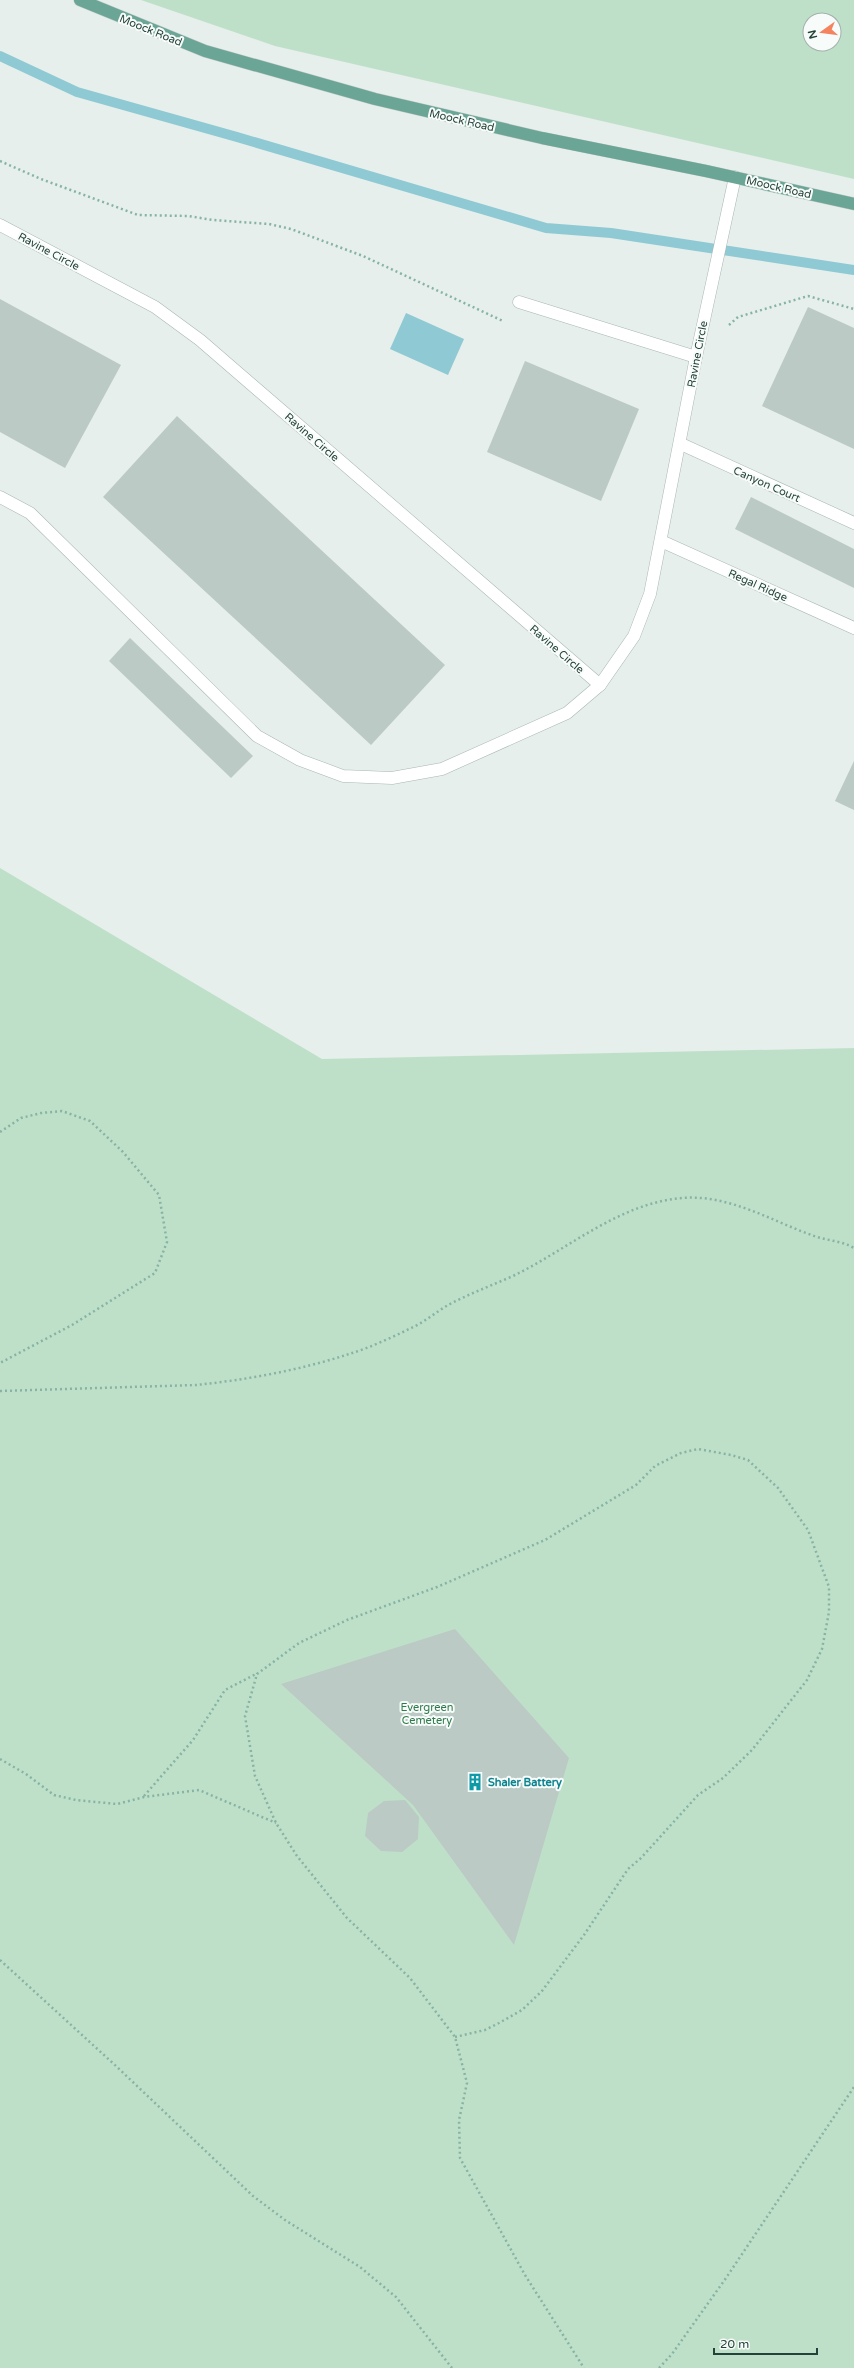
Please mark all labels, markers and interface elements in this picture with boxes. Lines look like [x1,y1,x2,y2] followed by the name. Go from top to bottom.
[118,12,184,49] street label: Moock Road
[802,12,842,52] north arrow
[805,28,820,40] text: N
[428,107,496,134] street label: Moock Road
[745,174,813,201] street label: Moock Road
[16,230,82,273] street label: Ravine Circle
[685,320,710,388] street label: Ravine Circle
[282,410,341,464] street label: Ravine Circle
[731,464,802,505] street label: Canyon Court
[726,567,789,604] street label: Regal Ridge
[527,622,586,676] street label: Ravine Circle
[400,1701,454,1727] park label: Evergreen Cemetery
[465,1772,485,1792] building icon: Shaler Battery
[488,1776,562,1790] place label: Shaler Battery
[714,2330,817,2356] scale bar
[720,2337,749,2351] text: 20 m

